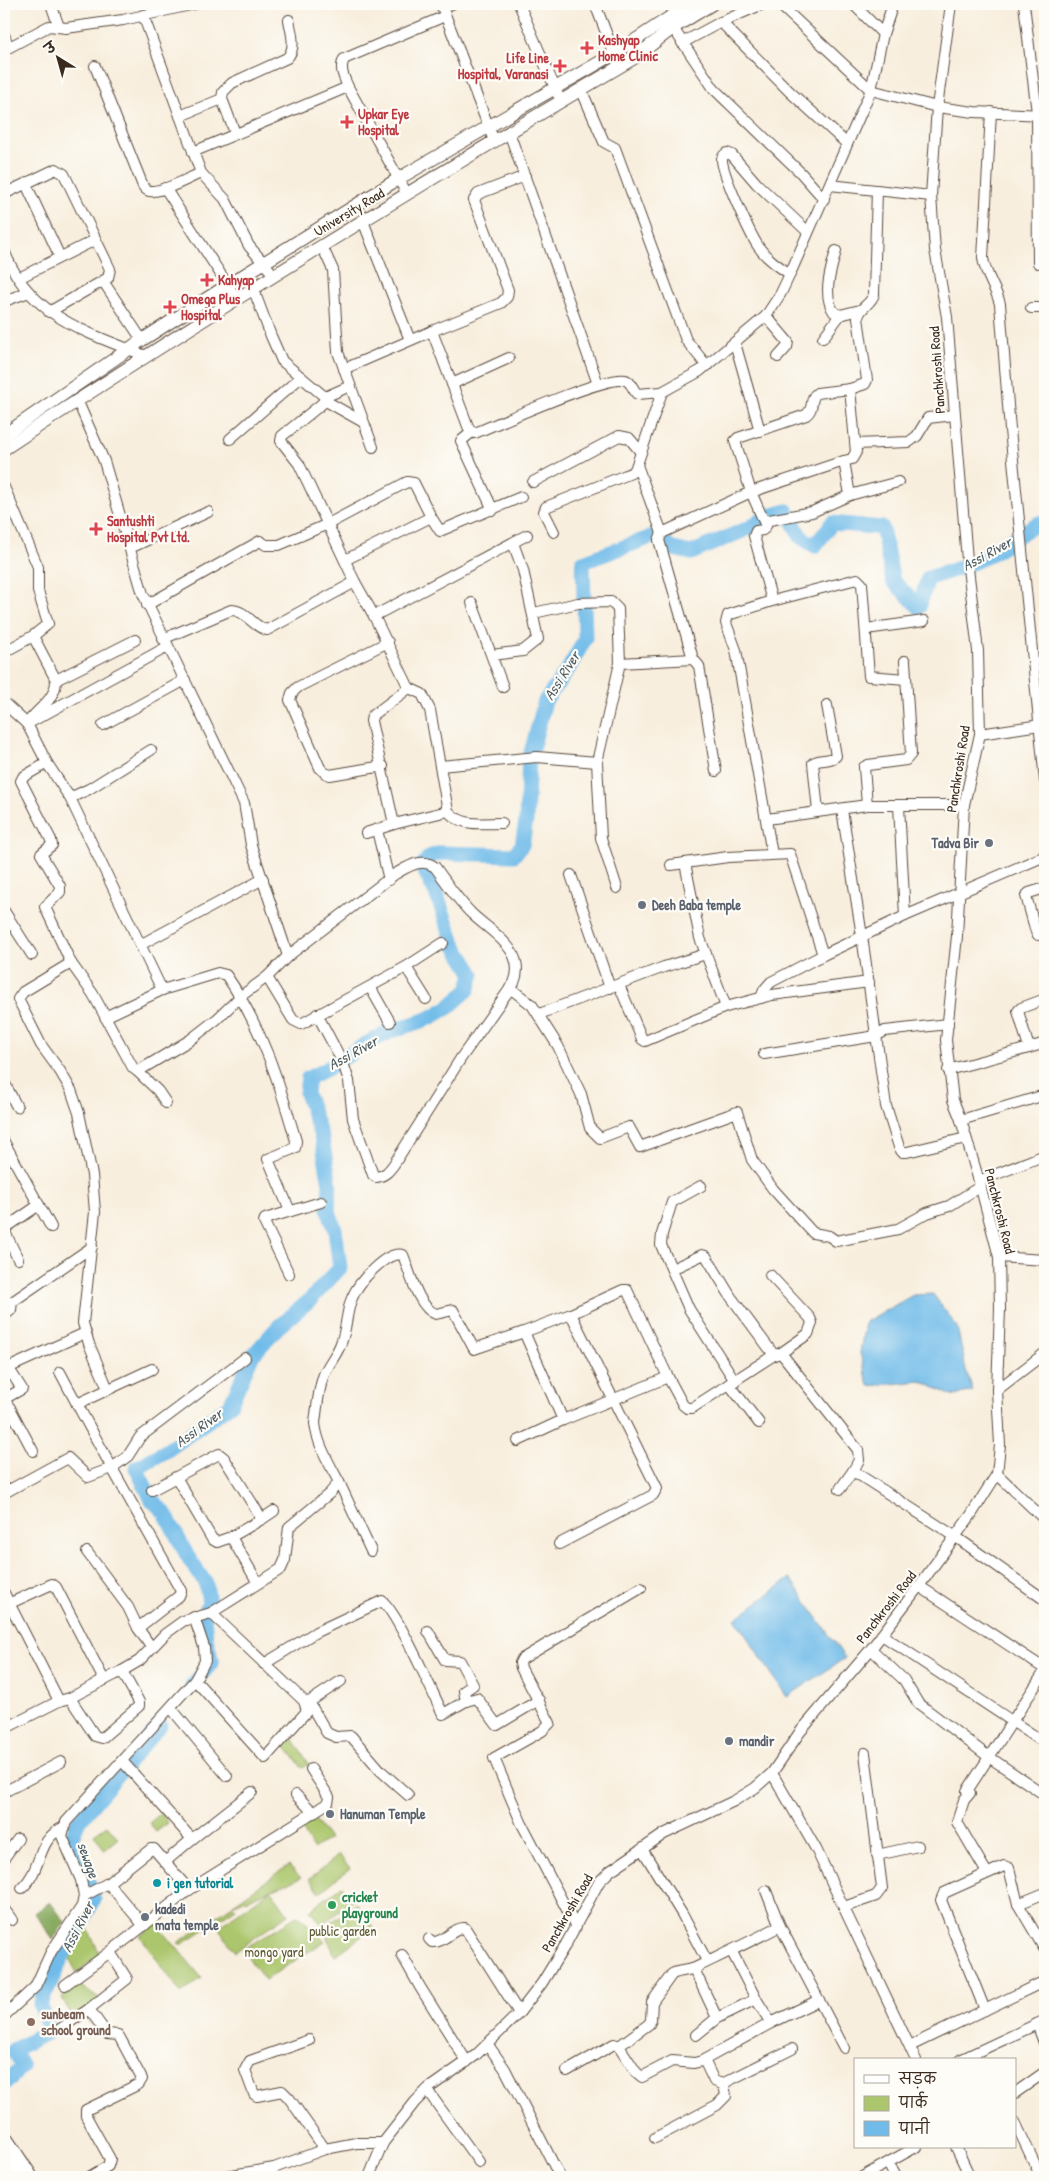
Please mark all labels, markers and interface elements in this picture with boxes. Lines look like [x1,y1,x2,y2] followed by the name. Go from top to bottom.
[598,30,659,65] place label: Kashyap Home Clinic
[32,32,82,82] north arrow
[39,36,61,59] text: उ
[580,41,594,55] marker: Kashyap Home Clinic
[458,48,549,85] place label: Life Line Hospital, Varanasi
[553,59,567,73] marker: Life Line Hospital, Varanasi
[358,104,410,141] place label: Upkar Eye Hospital
[340,115,354,129] marker: Upkar Eye Hospital
[310,183,389,241] street label: University Road
[218,270,255,291] place label: Kahyap
[200,273,214,287] marker: Kahyap
[181,289,241,326] place label: Omega Plus Hospital
[163,300,177,314] marker: Omega Plus Hospital
[924,325,949,414] street label: Panchkroshi Road
[107,511,190,548] place label: Santushti Hospital Pvt Ltd.
[89,522,103,536] marker: Santushti Hospital Pvt Ltd.
[958,530,1017,576] water label: Assi River
[538,646,586,704] water label: Assi River
[941,724,974,814] street label: Panchkroshi Road
[931,833,980,852] place label: Tadva Bir
[983,837,995,849] marker: Tadva Bir
[652,895,742,916] place label: Deeh Baba temple
[636,899,648,911] marker: Deeh Baba temple
[324,1029,383,1075] water label: Assi River
[981,1166,1020,1256] street label: Panchkroshi Road
[171,1402,228,1452] water label: Assi River
[851,1566,920,1647] street label: Panchkroshi Road
[739,1731,775,1750] place label: mandir
[723,1735,735,1747] marker: mandir
[340,1804,426,1825] place label: Hanuman Temple
[324,1808,336,1820] marker: Hanuman Temple
[72,1839,105,1882] water label: sewage
[537,1870,597,1955] street label: Panchkroshi Road
[167,1873,234,1894] place label: i gen tutorial
[151,1877,163,1889] marker: i gen tutorial
[342,1887,398,1924] place label: cricket playground
[56,1896,100,1955] water label: Assi River
[155,1899,219,1936] place label: kadedi mata temple
[326,1899,338,1911] marker: cricket playground
[139,1911,151,1923] marker: kadedi mata temple
[309,1921,377,1941] park label: public garden
[245,1942,304,1962] park label: mongo yard
[41,2004,111,2041] place label: sunbeam school ground
[25,2016,37,2028] marker: sunbeam school ground
[854,2058,1016,2148] legend
[898,2068,937,2089] text: सड़क
[898,2091,929,2113] text: पार्क
[898,2117,931,2139] text: पानी

